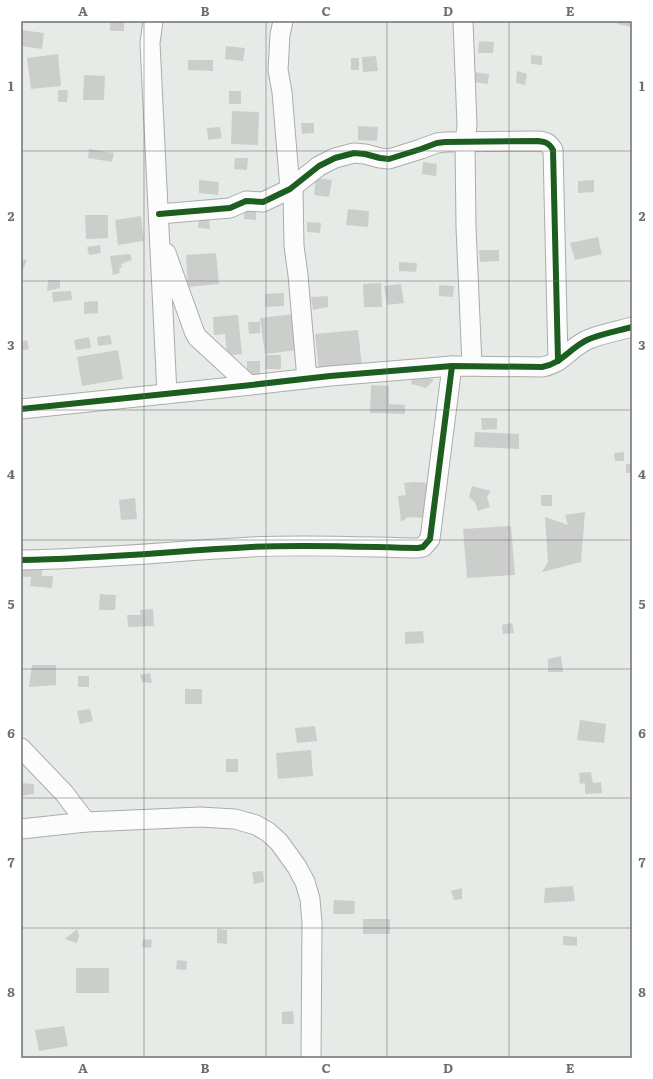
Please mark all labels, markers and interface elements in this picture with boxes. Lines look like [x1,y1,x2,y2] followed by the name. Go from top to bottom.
[78,1,88,20] text: A
[201,1,210,20] text: B
[321,1,331,20] text: C
[443,1,453,20] text: D
[566,1,575,20] text: E
[8,76,14,95] text: 1
[639,76,645,95] text: 1
[8,206,15,225] text: 2
[639,206,646,225] text: 2
[7,335,15,354] text: 3
[638,335,646,354] text: 3
[7,464,15,483] text: 4
[638,464,646,483] text: 4
[7,594,15,613] text: 5
[638,594,646,613] text: 5
[7,723,15,742] text: 6
[638,723,646,742] text: 6
[7,852,15,871] text: 7
[638,852,646,871] text: 7
[7,982,15,1001] text: 8
[638,982,646,1001] text: 8
[78,1058,88,1077] text: A
[201,1058,210,1077] text: B
[321,1058,331,1077] text: C
[443,1058,453,1077] text: D
[566,1058,575,1077] text: E

